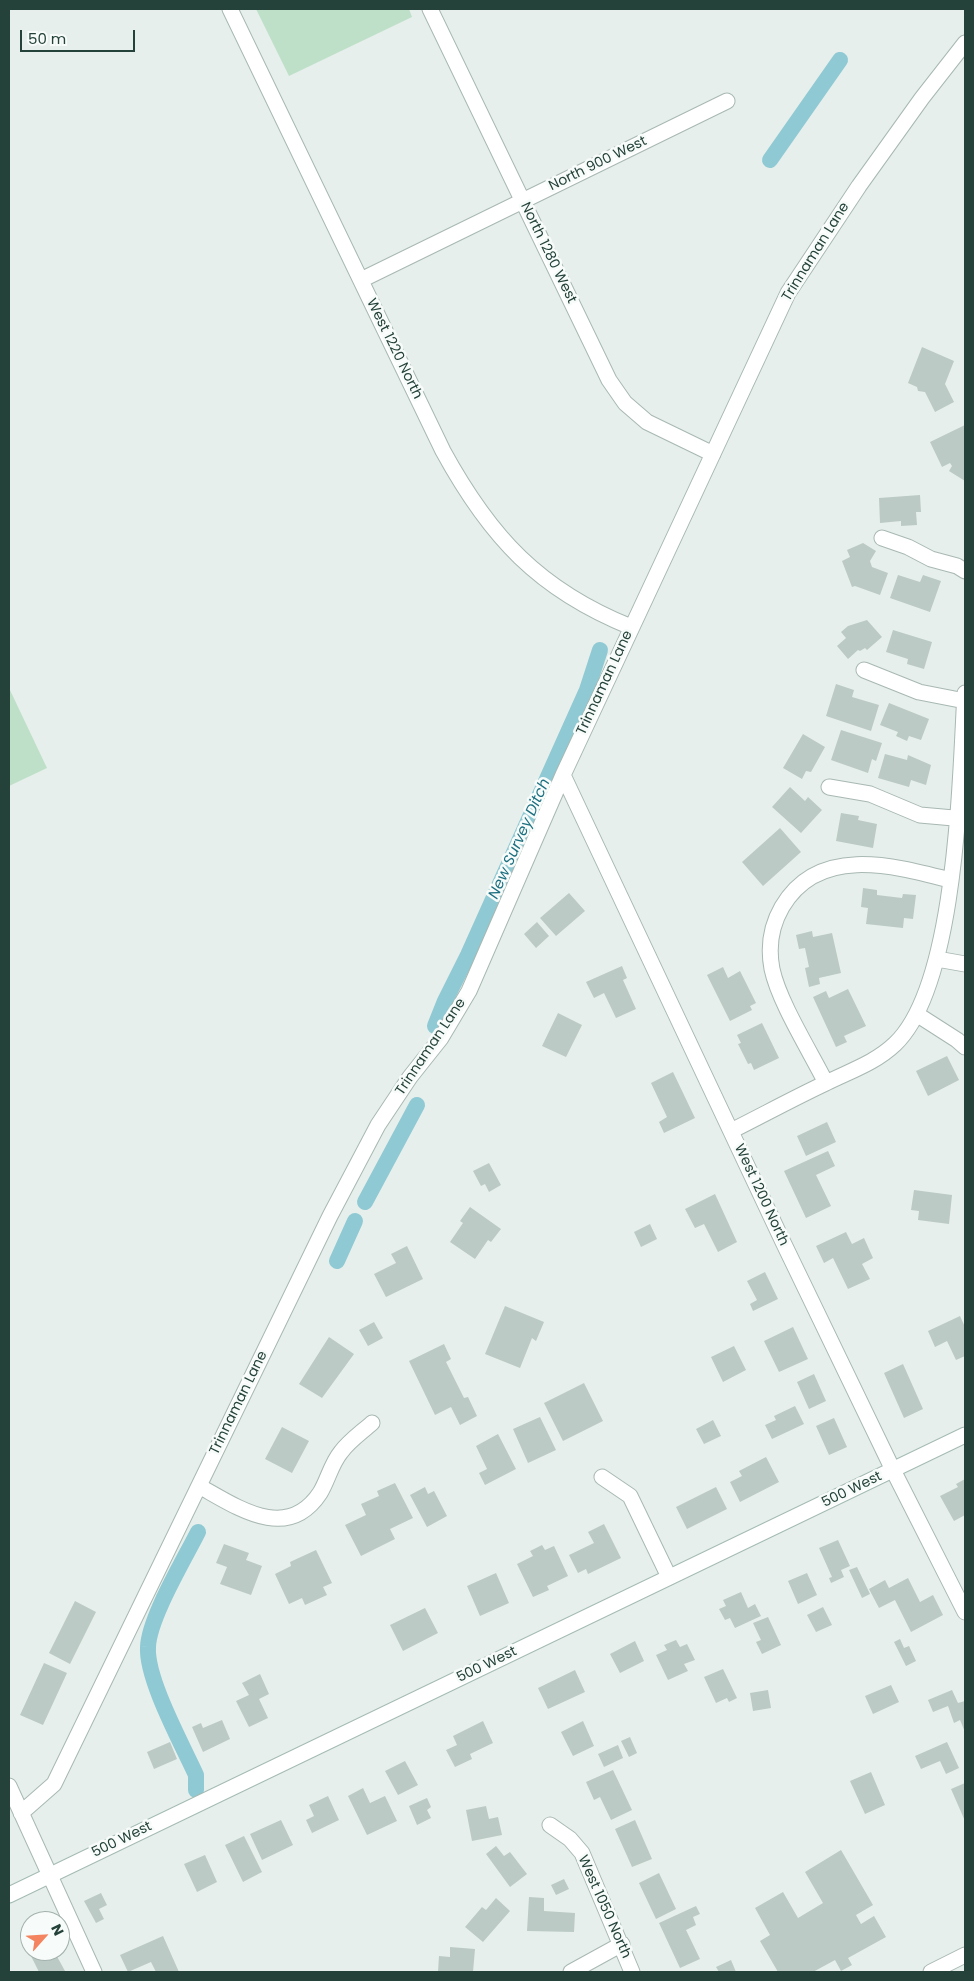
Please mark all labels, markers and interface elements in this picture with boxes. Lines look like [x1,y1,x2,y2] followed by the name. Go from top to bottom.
[22,20,138,52] scale bar
[28,28,66,49] text: 50 m
[546,133,650,195] street label: North 900 West
[779,199,853,305] street label: Trinnaman Lane
[516,200,580,306] street label: North 1280 West
[362,296,426,402] street label: West 1220 North
[573,628,637,738] street label: Trinnaman Lane
[485,776,555,902] water label: New Survey Ditch
[392,995,470,1099] street label: Trinnaman Lane
[730,1141,792,1249] street label: West 1200 North
[207,1348,271,1458] street label: Trinnaman Lane
[819,1468,885,1512] street label: 500 West
[454,1643,520,1687] street label: 500 West
[89,1818,155,1862] street label: 500 West
[574,1853,634,1961] street label: West 1050 North
[20,1911,70,1961] north arrow
[46,1921,69,1939] text: N

